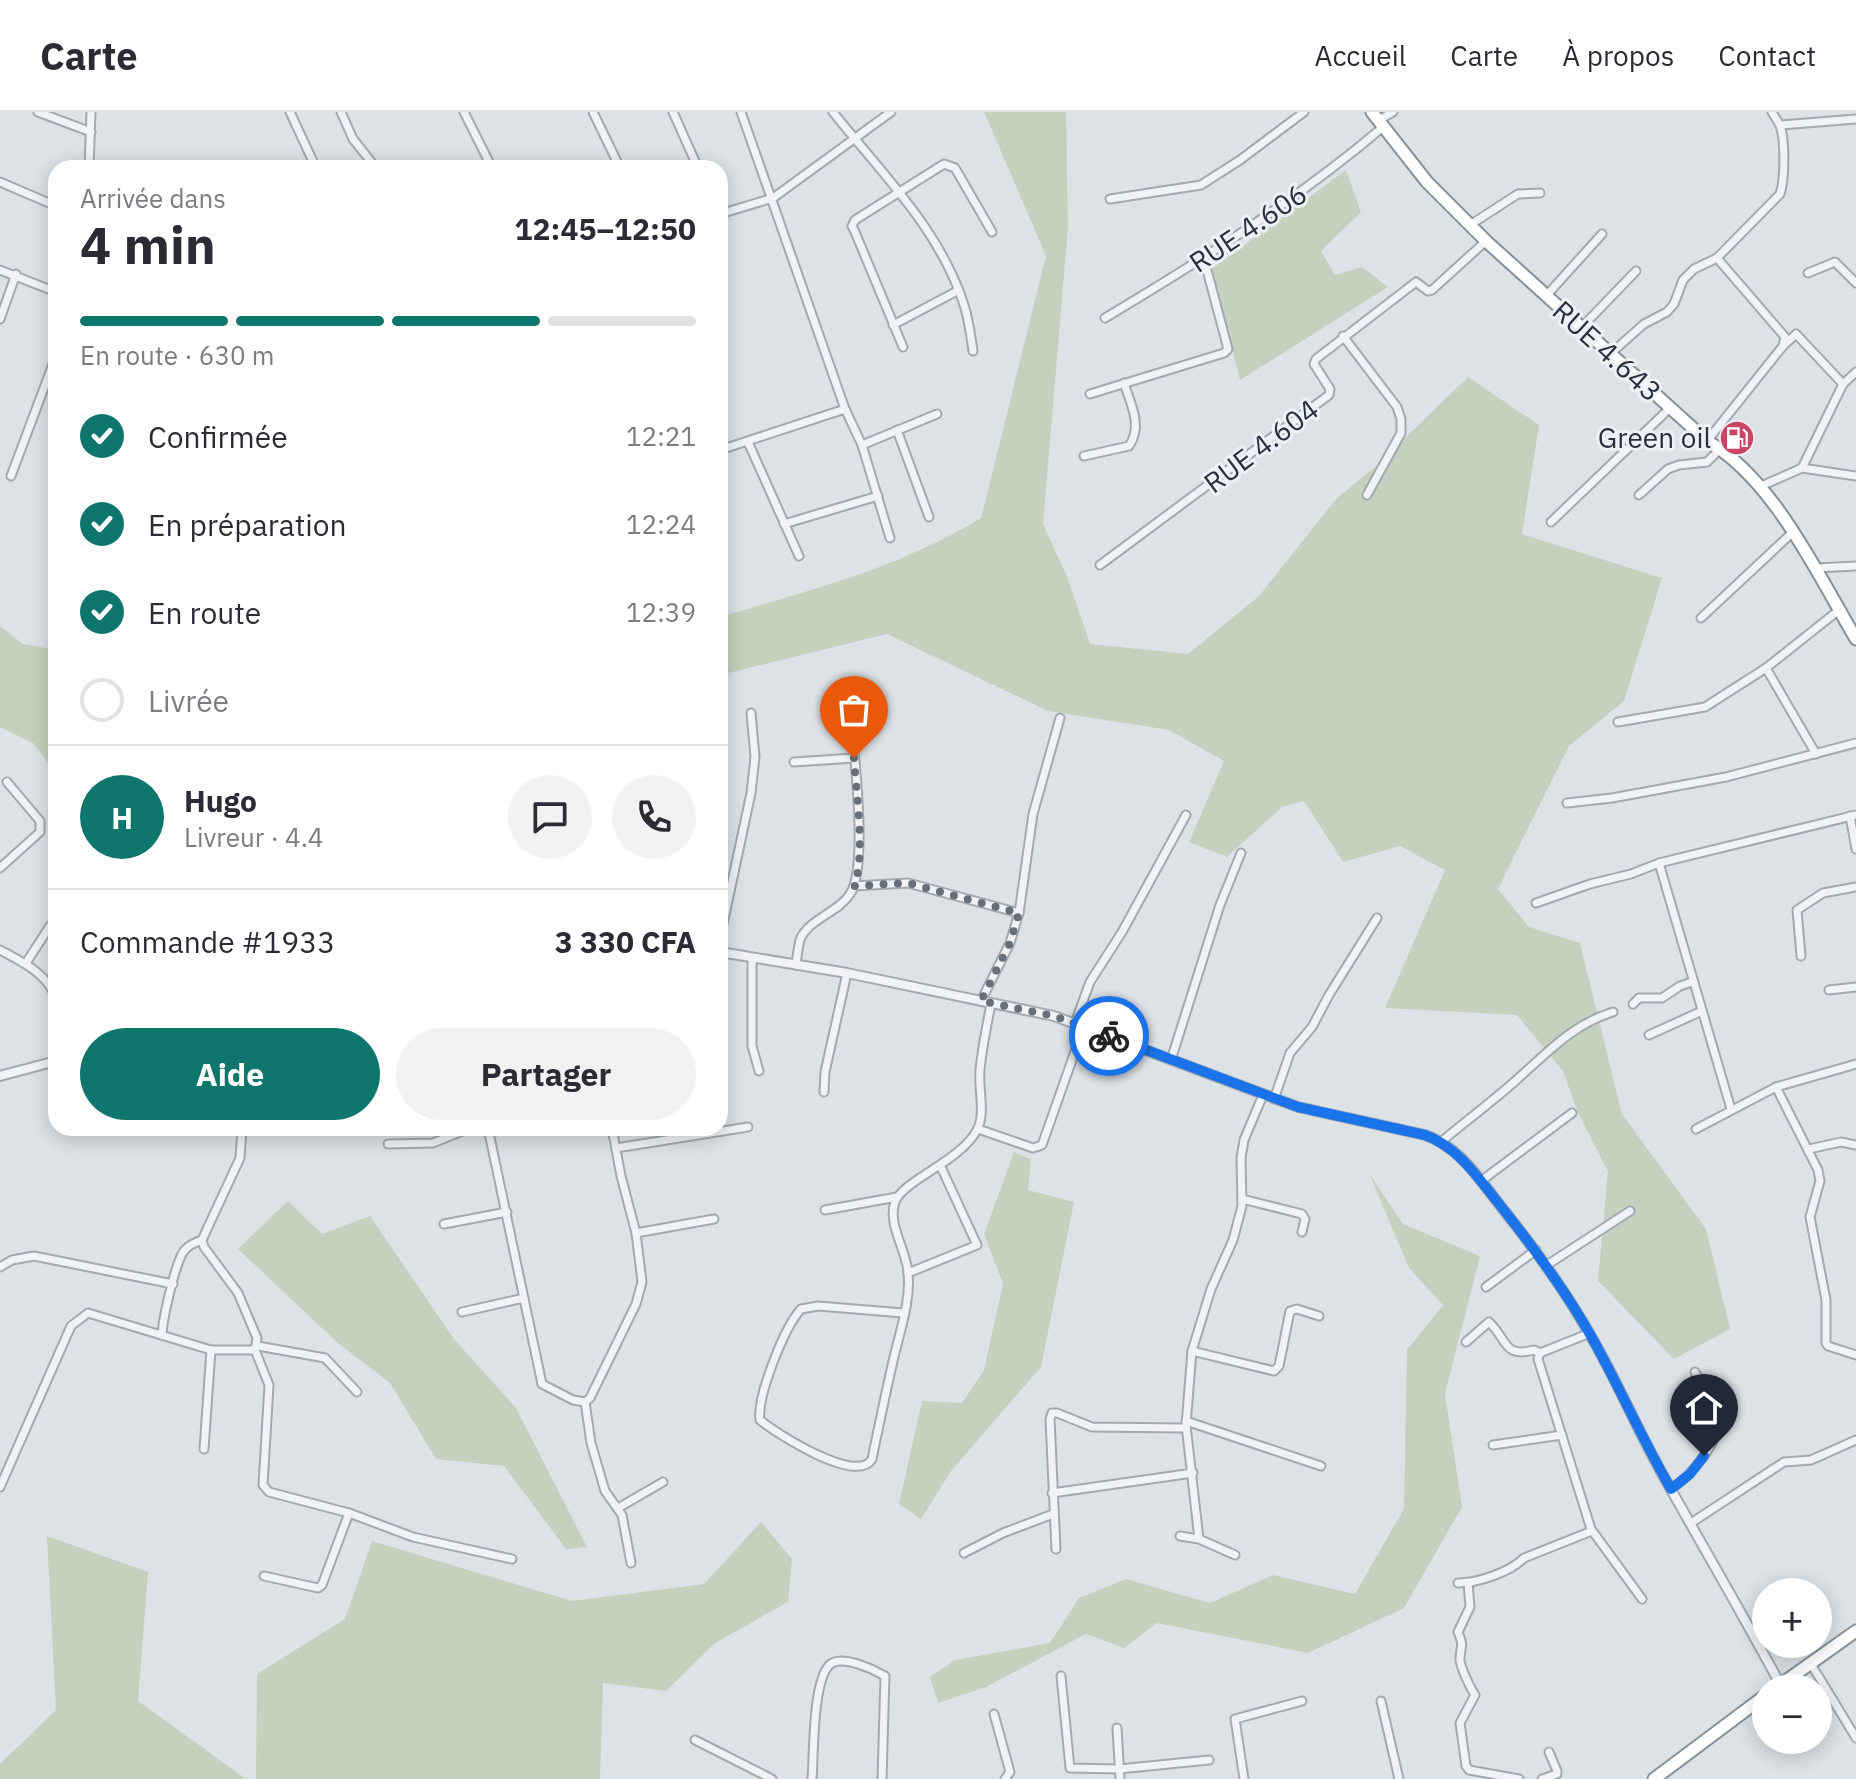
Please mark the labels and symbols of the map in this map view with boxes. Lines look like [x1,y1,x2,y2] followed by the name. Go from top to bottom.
[1182,175,1314,280] street label: RUE 4.606
[1545,292,1670,409] street label: RUE 4.643
[1196,390,1325,501] street label: RUE 4.604
[1598,419,1711,456] place label: Green oil
[1718,419,1756,457] fuel station icon: Green oil
[820,676,888,758] pin
[1069,996,1149,1076] courier
[1670,1374,1738,1456] pin

